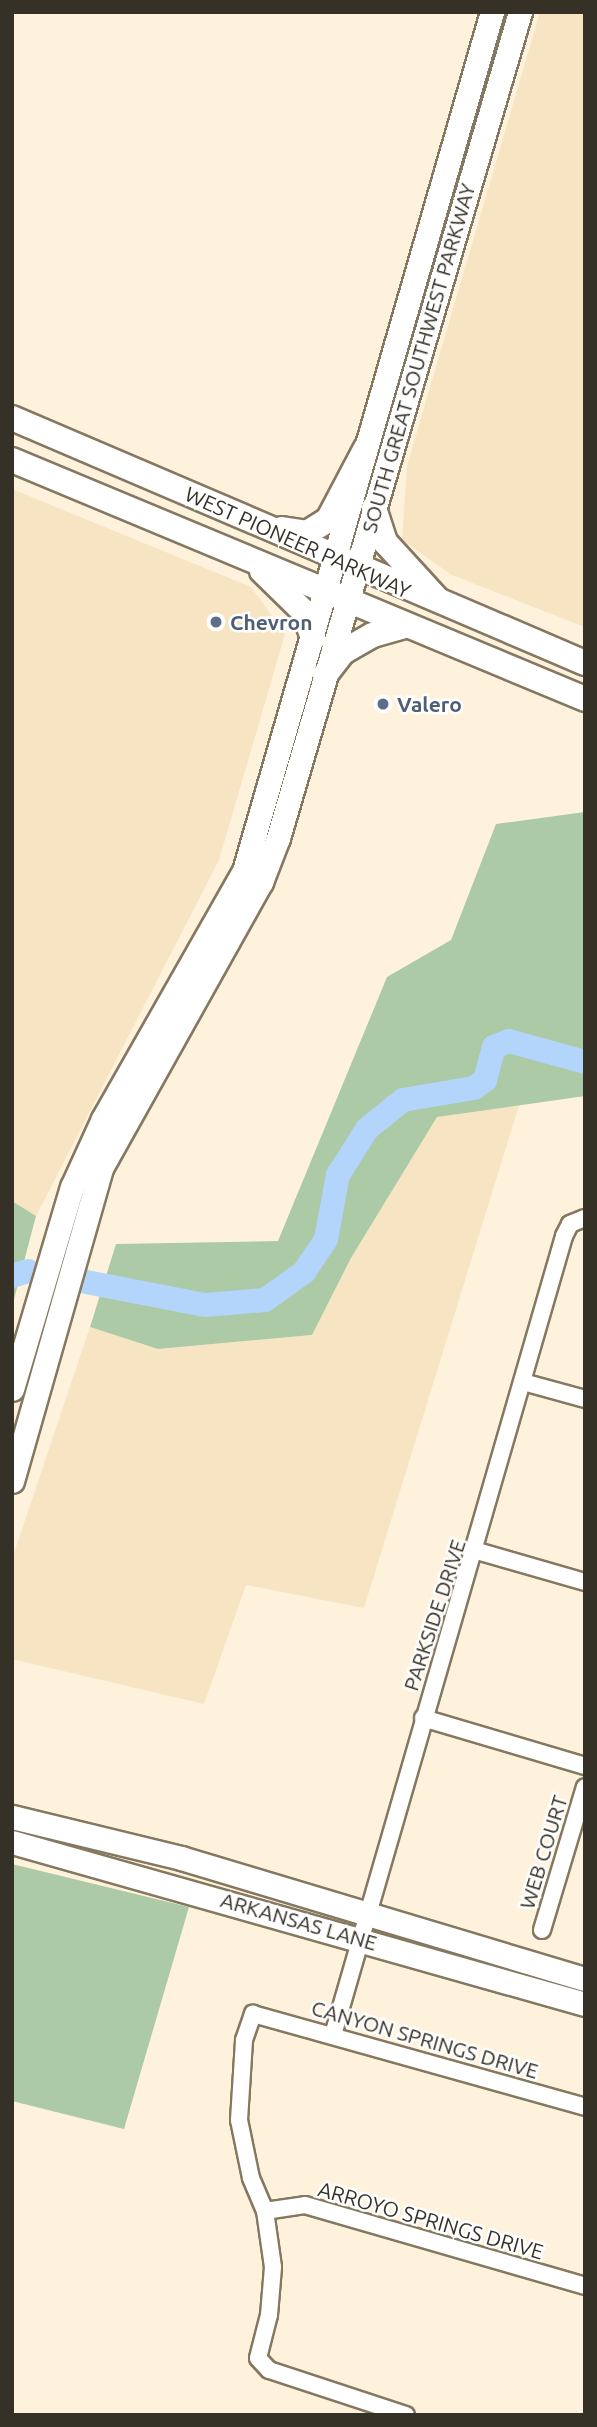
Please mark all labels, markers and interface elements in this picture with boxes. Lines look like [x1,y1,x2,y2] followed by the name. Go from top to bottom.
[356,180,480,536] street label: SOUTH GREAT SOUTHWEST PARKWAY
[181,481,415,603] street label: WEST PIONEER PARKWAY
[230,609,312,635] place label: Chevron
[208,614,224,630] marker: Chevron
[397,691,462,717] place label: Valero
[375,696,391,712] marker: Valero
[398,1536,470,1694] street label: PARKSIDE DRIVE
[514,1792,572,1912] street label: WEB COURT
[218,1887,380,1955] street label: ARKANSAS LANE
[309,1995,541,2083] street label: CANYON SPRINGS DRIVE
[315,2176,547,2264] street label: ARROYO SPRINGS DRIVE

